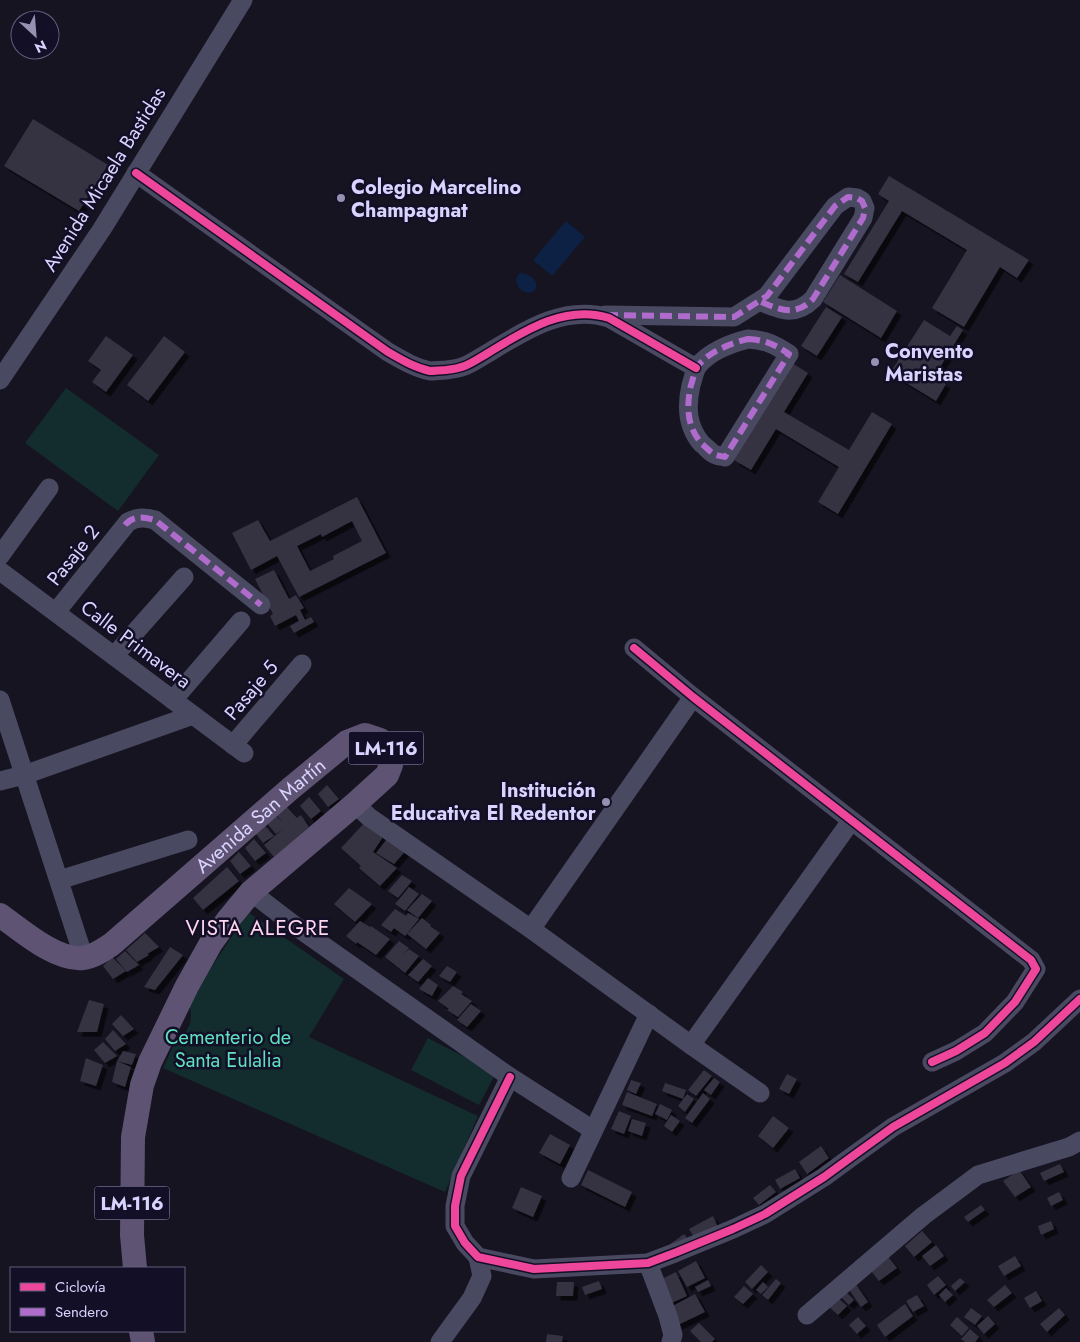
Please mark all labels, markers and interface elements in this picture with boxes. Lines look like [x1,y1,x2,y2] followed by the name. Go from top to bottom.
[10,10,60,60] north arrow
[31,35,50,58] text: N
[36,81,173,277] street label: Avenida Micaela Bastidas
[351,173,521,225] place label: Colegio Marcelino Champagnat
[335,192,347,204] marker: Colegio Marcelino Champagnat
[885,337,974,389] place label: Convento Maristas
[869,356,881,368] marker: Convento Maristas
[40,519,106,592] street label: Pasaje 2
[74,593,197,696] street label: Calle Primavera
[218,654,285,727] street label: Pasaje 5
[348,731,424,764] road number: LM-116
[189,751,332,880] street label: Avenida San Martín
[391,776,597,828] place label: Institución Educativa El Redentor
[600,796,612,808] marker: Institución Educativa El Redentor
[186,913,330,943] district label: VISTA ALEGRE
[165,1023,291,1075] park label: Cementerio de Santa Eulalia
[94,1186,170,1220] road number: LM-116
[10,1267,185,1332] legend
[55,1276,105,1298] text: Ciclovía
[55,1301,108,1323] text: Sendero

